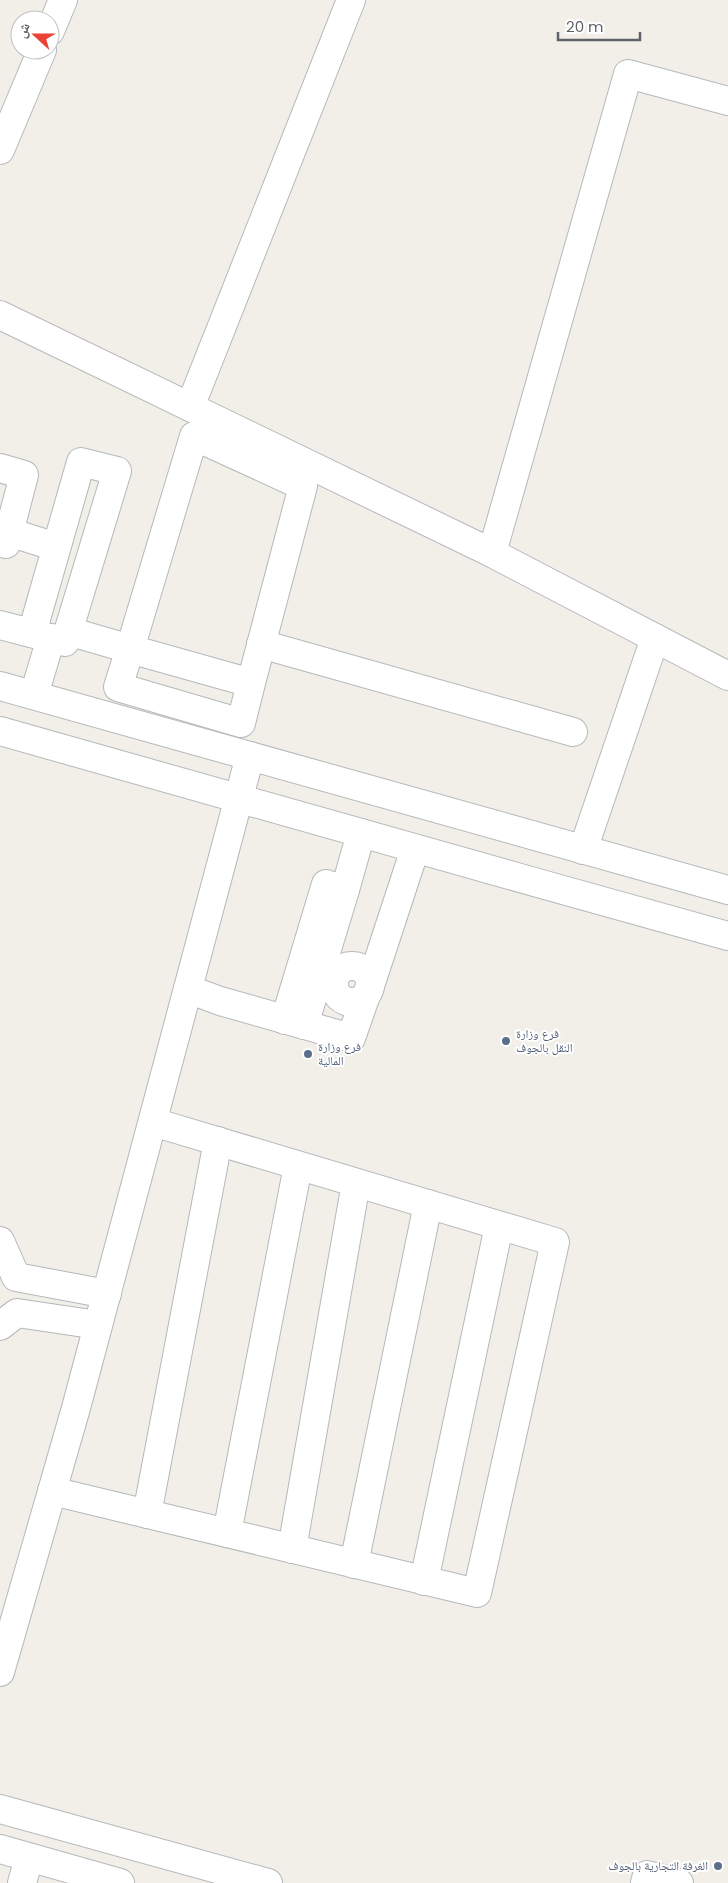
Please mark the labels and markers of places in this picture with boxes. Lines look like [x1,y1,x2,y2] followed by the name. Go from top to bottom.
[516,1025,573,1056] place label: فرع وزارة النقل بالجوف
[500,1035,512,1047] marker: فرع وزارة النقل بالجوف
[318,1038,361,1069] place label: فرع وزارة المالية
[302,1048,314,1060] marker: فرع وزارة المالية
[608,1857,708,1874] place label: الغرفة التجارية بالجوف
[712,1860,724,1872] marker: الغرفة التجارية بالجوف

